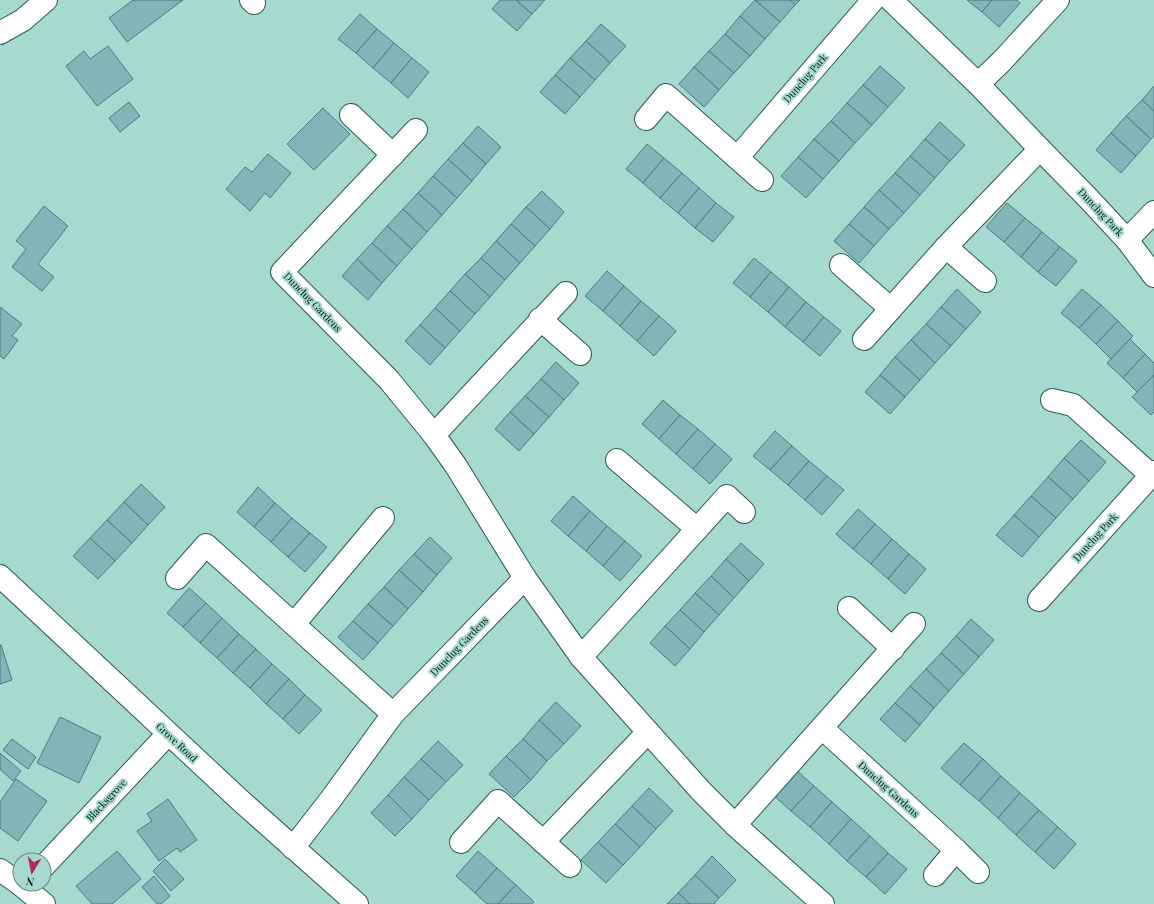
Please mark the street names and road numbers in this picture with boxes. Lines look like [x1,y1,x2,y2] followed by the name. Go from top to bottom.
[780,50,831,106] street label: Dunclug Park
[1075,185,1127,239] street label: Dunclug Park
[281,269,345,335] street label: Dunclug Gardens
[1069,509,1121,564] street label: Dunclug Park
[427,613,491,679] street label: Dunclug Gardens
[153,719,201,765] street label: Grove Road
[855,758,923,820] street label: Dunclug Gardens
[83,776,129,824] street label: Blacksgrove

